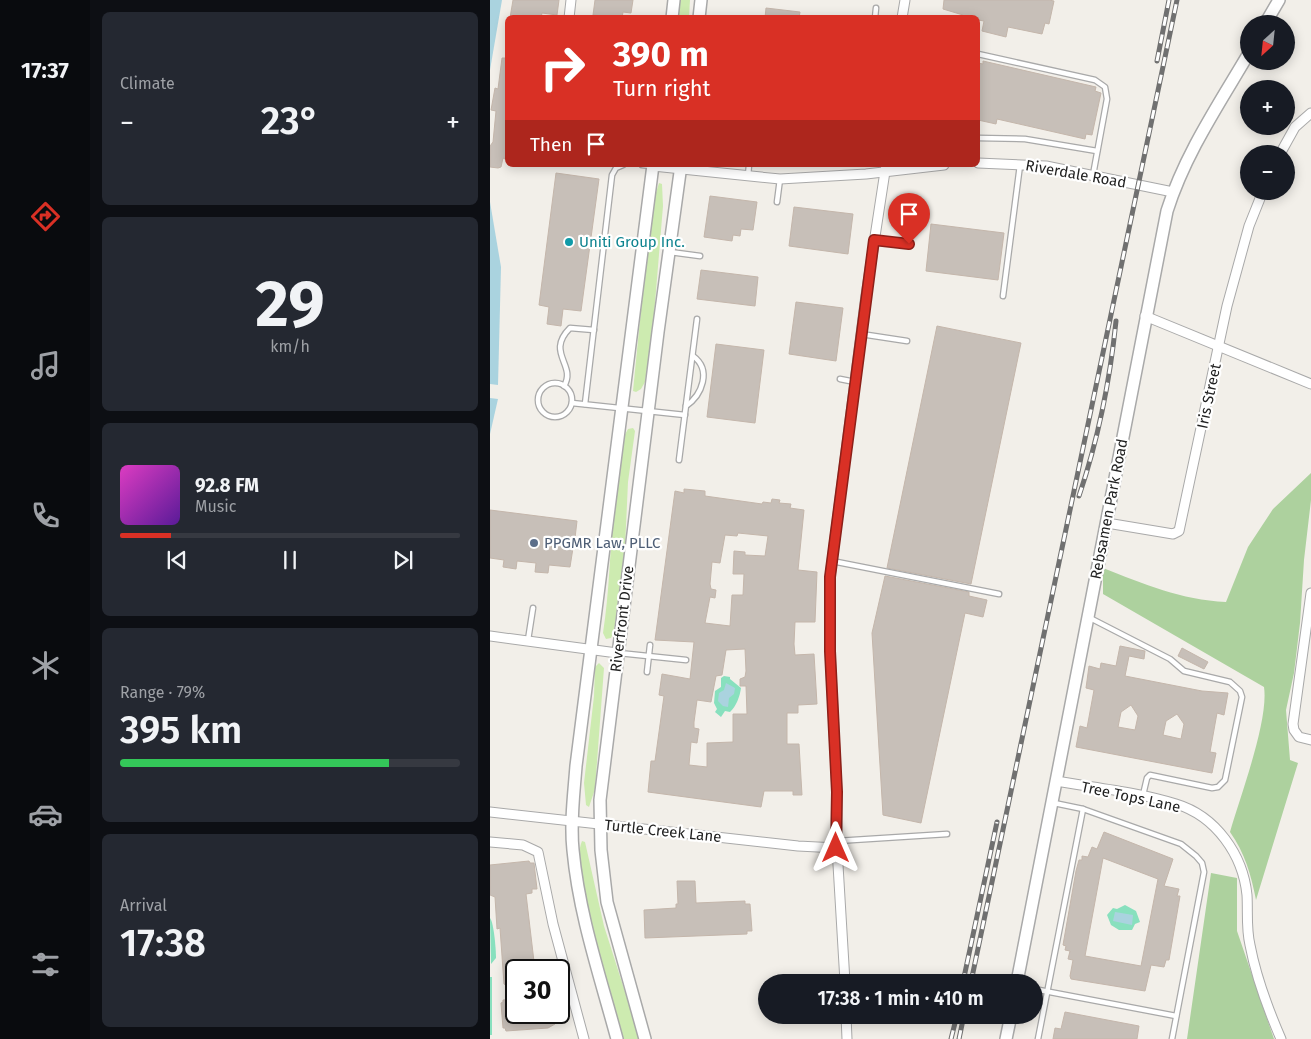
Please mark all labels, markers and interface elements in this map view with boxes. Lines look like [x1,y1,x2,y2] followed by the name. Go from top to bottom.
[1240,15,1295,70] north arrow
[1240,15,1295,200] map controls
[613,33,709,75] text: 390 m
[530,35,595,100] icon: right
[21,57,69,84] text: 17:37
[120,74,175,93] text: Climate
[613,75,710,102] text: Turn right
[1240,80,1295,135] button: +
[261,98,319,144] text: 23°
[120,106,134,139] text: −
[446,106,460,139] text: +
[582,130,610,158] icon: arrive
[530,133,572,156] text: Then
[1240,145,1295,200] button: −
[1024,156,1128,192] street label: Riverdale Road
[888,193,930,244] pin
[28,199,63,234] icon: directions
[895,200,923,228] icon: arrive
[579,233,685,251] place label: Uniti Group Inc.
[563,236,575,248] marker: Uniti Group Inc.
[255,265,325,343] text: 29
[270,337,310,356] text: km/h
[28,348,63,383] icon: music
[1193,361,1225,430] street label: Iris Street
[1087,437,1131,581] street label: Rebsamen Park Road
[195,474,259,497] text: 92.8 FM
[195,497,236,516] text: Music
[28,498,63,533] icon: phone
[544,534,661,552] place label: PPGMR Law, PLLC
[528,537,540,549] marker: PPGMR Law, PLLC
[163,546,191,574] icon: previous
[276,546,304,574] icon: pause
[389,546,417,574] icon: next
[607,565,637,673] street label: Riverfront Drive
[28,648,63,683] icon: climate
[120,683,205,702] text: Range · 79%
[120,707,242,753] text: 395 km
[1080,778,1182,816] street label: Tree Tops Lane
[28,797,63,832] icon: car
[604,816,722,846] street label: Turtle Creek Lane
[809,821,861,873] position arrow
[120,896,167,915] text: Arrival
[120,920,206,966] text: 17:38
[28,947,63,982] icon: filters
[505,959,570,1024] speed limit sign: 30
[817,987,984,1010] text: 17:38 · 1 min · 410 m

